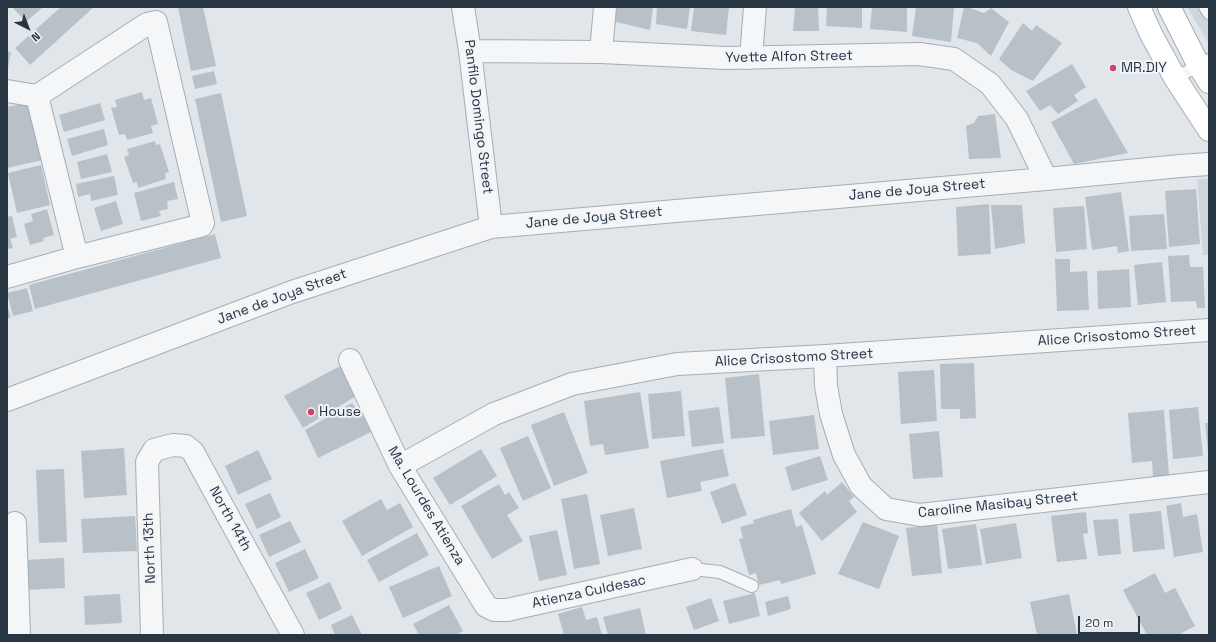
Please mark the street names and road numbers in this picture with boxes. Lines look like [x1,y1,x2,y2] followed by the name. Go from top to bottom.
[460,39,496,195] street label: Panfilo Domingo Street
[725,47,853,67] street label: Yvette Alfon Street
[848,176,986,204] street label: Jane de Joya Street
[525,204,663,232] street label: Jane de Joya Street
[215,266,349,328] street label: Jane de Joya Street
[1037,322,1197,350] street label: Alice Crisostomo Street
[714,345,874,371] street label: Alice Crisostomo Street
[384,443,468,569] street label: Ma. Lourdes Atienza
[205,484,255,554] street label: North 14th
[917,488,1079,522] street label: Caroline Masibay Street
[140,512,160,584] street label: North 13th
[531,572,647,612] street label: Atienza Culdesac

